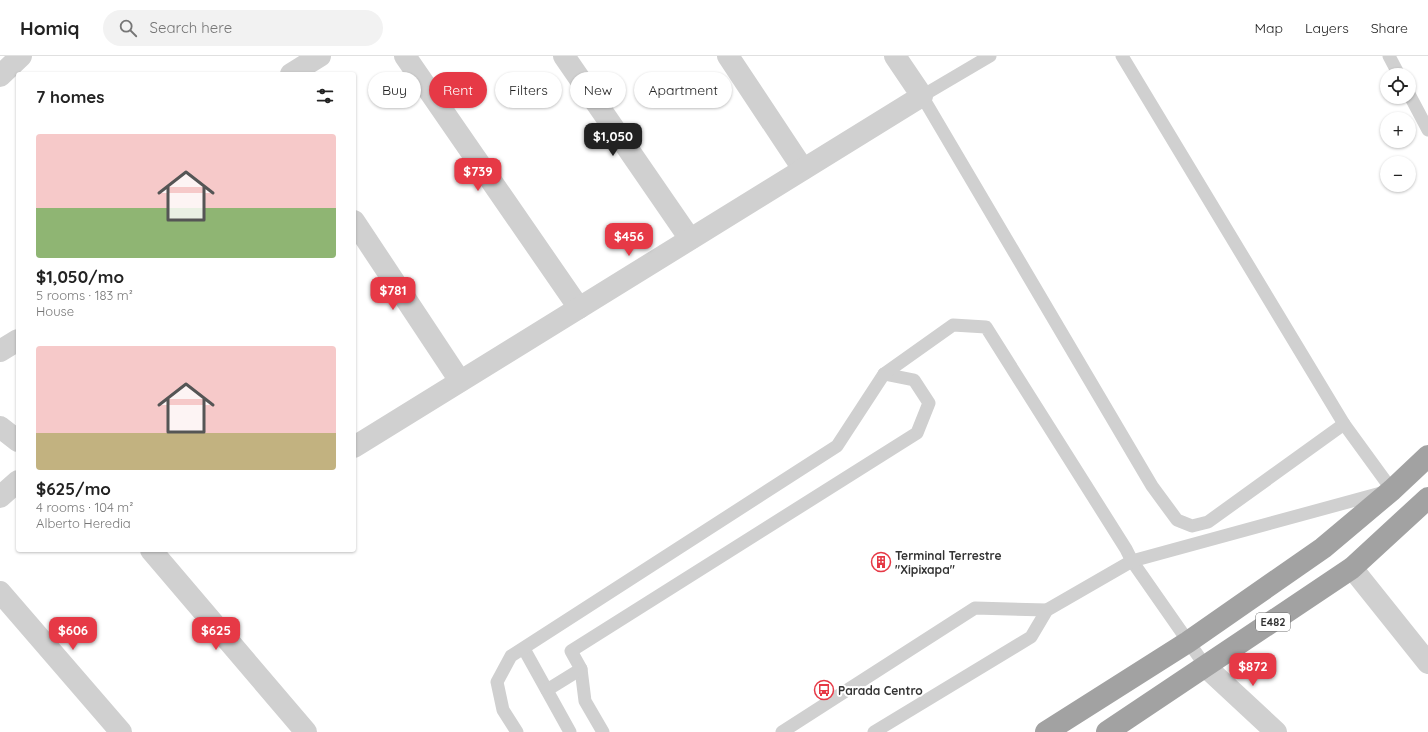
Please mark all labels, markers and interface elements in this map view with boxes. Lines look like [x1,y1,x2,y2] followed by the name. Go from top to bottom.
[103,10,383,46] search box
[20,16,79,40] text: Homiq
[117,17,139,39] icon: search
[149,18,232,37] text: Search here
[1254,19,1283,37] text: Map
[1305,19,1349,37] text: Layers
[1371,19,1408,37] text: Share
[1380,68,1416,192] map controls
[1380,68,1416,104] button: locate
[368,72,421,108] chip: Buy
[429,72,487,108] chip: Rent
[495,72,562,108] chip: Filters
[570,72,626,108] chip: New
[634,72,732,108] chip: Apartment
[314,85,336,107] icon: filters
[36,86,105,107] text: 7 homes
[1380,112,1416,148] button: +
[580,123,646,157] pin: $1,050
[593,128,633,144] text: $1,050
[1380,156,1416,192] button: −
[454,158,502,192] pin: $739
[150,160,222,232] icon: home
[463,163,493,179] text: $739
[605,223,653,257] pin: $456
[614,228,644,244] text: $456
[36,266,124,287] text: $1,050/mo
[369,277,417,311] pin: $781
[379,282,407,298] text: $781
[36,287,133,303] text: 5 rooms · 183 m²
[36,303,74,319] text: House
[150,372,222,444] icon: home
[36,478,111,499] text: $625/mo
[36,499,133,515] text: 4 rooms · 104 m²
[36,515,131,531] text: Alberto Heredia
[895,548,1002,577] place label: Terminal Terrestre "Xipixapa"
[870,551,892,573] building icon: Terminal Terrestre "Xipixapa"
[1256,613,1290,631] road number: E482
[49,617,97,651] pin: $606
[192,617,240,651] pin: $625
[58,622,88,638] text: $606
[201,622,231,638] text: $625
[1229,653,1277,687] pin: $872
[1238,658,1268,674] text: $872
[813,679,835,701] bus stop icon: Parada Centro
[838,683,923,698] place label: Parada Centro

